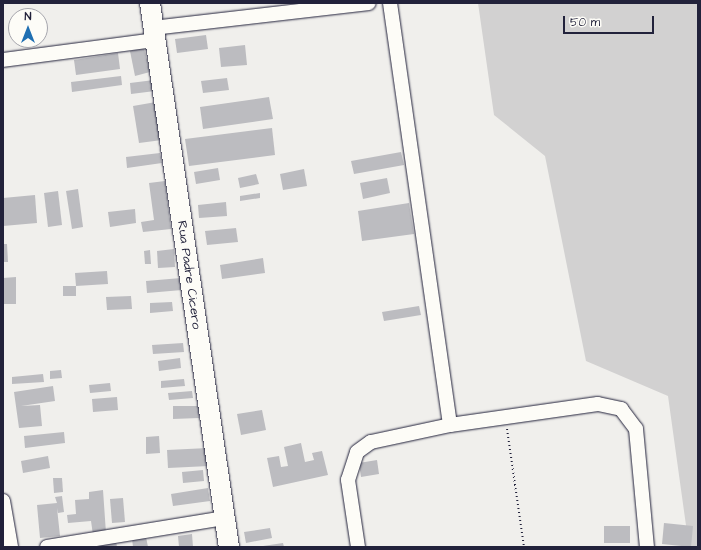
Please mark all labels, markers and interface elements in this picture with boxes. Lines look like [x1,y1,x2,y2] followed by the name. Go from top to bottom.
[8,8,48,48] north arrow
[565,8,656,34] scale bar
[25,9,31,24] text: N
[570,14,600,31] text: 50 m
[174,220,204,330] street label: Rua Padre Cicero

